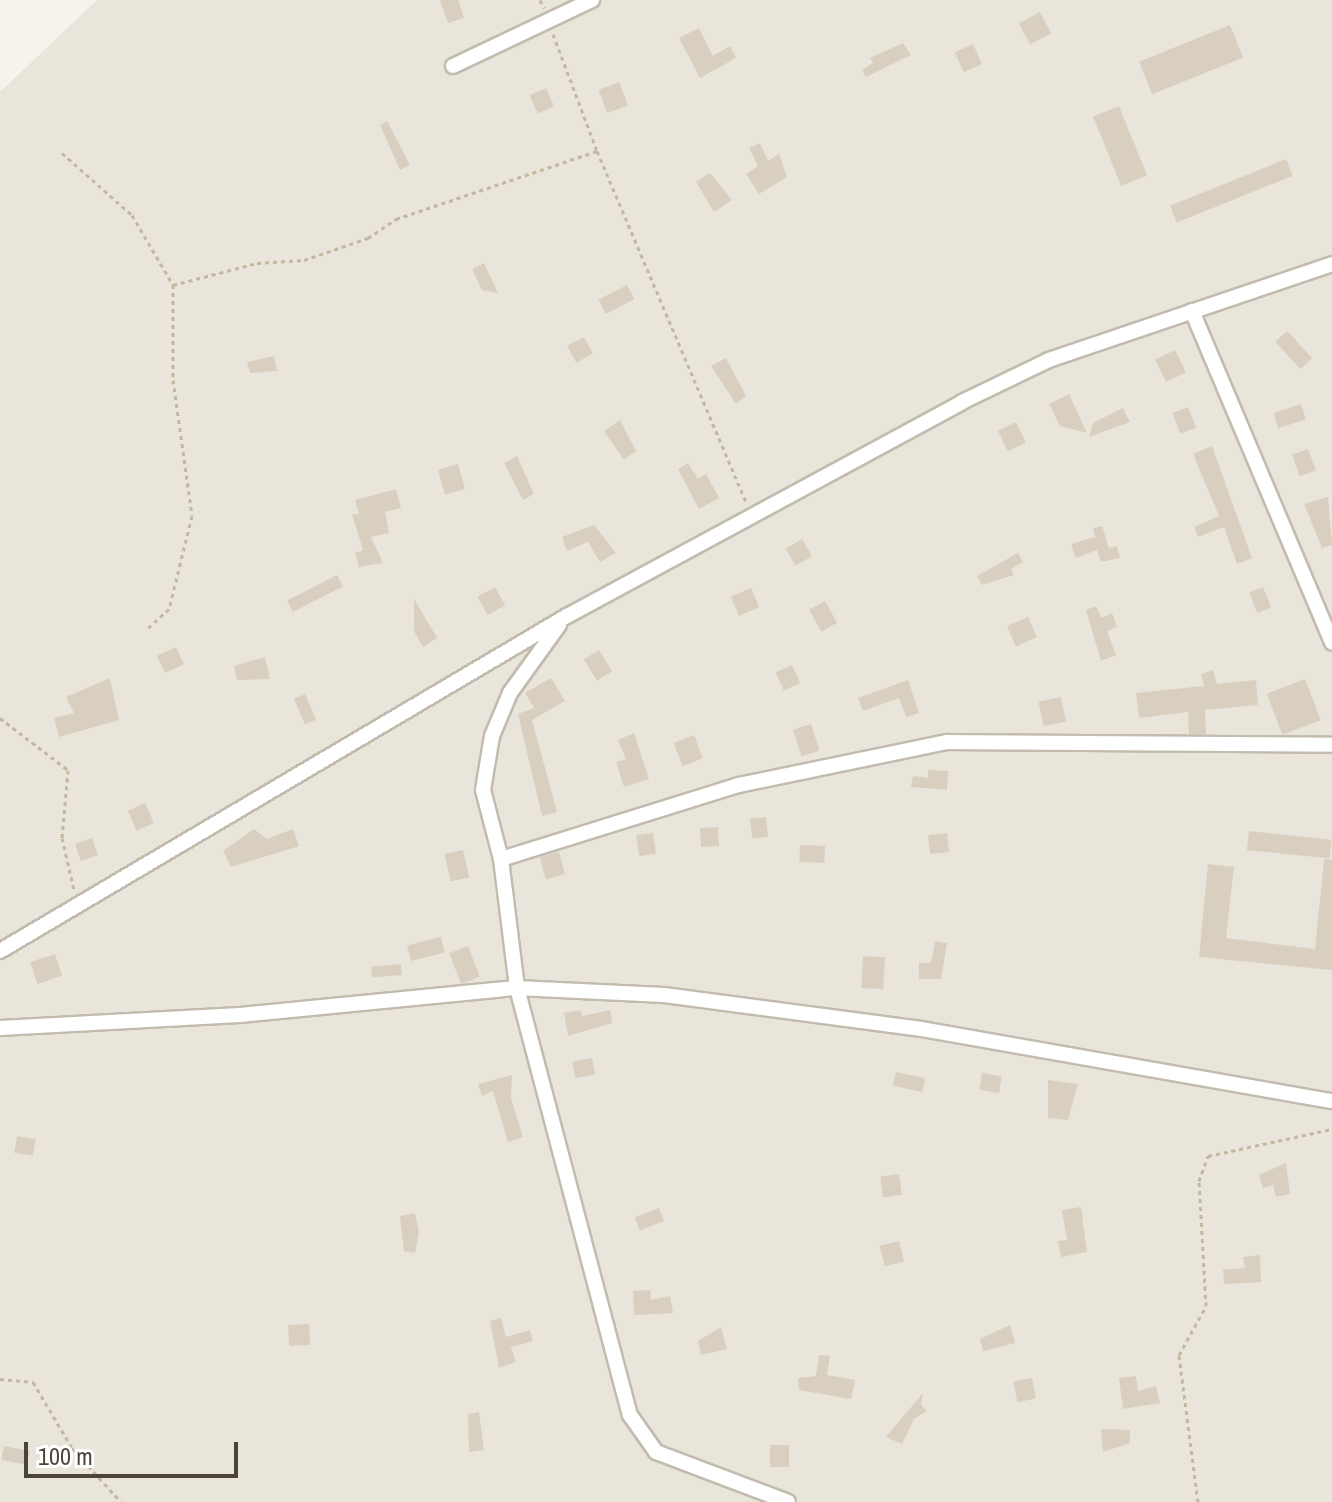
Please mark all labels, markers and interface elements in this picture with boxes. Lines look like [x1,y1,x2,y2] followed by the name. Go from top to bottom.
[28,1426,242,1476] scale bar
[38,1440,93,1472] text: 100 m

